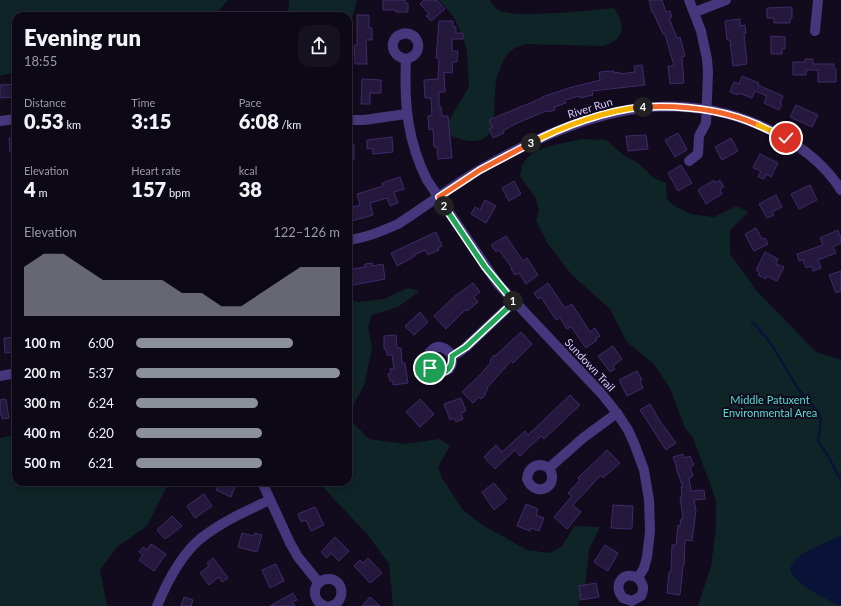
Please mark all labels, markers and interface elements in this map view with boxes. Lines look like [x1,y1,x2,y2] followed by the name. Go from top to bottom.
[24,24,141,51] text: Evening run
[298,25,340,67] button: share
[24,53,57,69] text: 18:55
[566,95,614,121] street label: River Run
[24,96,66,109] text: Distance
[131,96,155,109] text: Time
[239,96,262,109] text: Pace
[633,97,653,117] pin: 4
[640,100,646,113] text: 4
[24,109,64,133] text: 0.53
[131,109,171,133] text: 3:15
[239,109,279,133] text: 6:08
[64,118,81,131] text: km
[279,118,301,131] text: /km
[769,121,803,155] pin
[775,127,797,149] icon: check
[521,133,541,153] pin: 3
[528,136,534,149] text: 3
[24,164,69,177] text: Elevation
[131,164,181,177] text: Heart rate
[239,164,257,177] text: kcal
[24,177,36,201] text: 4
[131,177,166,201] text: 157
[239,177,262,201] text: 38
[36,186,47,199] text: m
[166,186,190,199] text: bpm
[434,196,454,216] pin: 2
[441,199,447,212] text: 2
[24,224,77,240] text: Elevation
[273,224,340,240] text: 122–126 m
[503,291,523,311] pin: 1
[510,294,516,307] text: 1
[24,335,61,351] text: 100 m
[88,335,114,351] text: 6:00
[563,335,618,394] street label: Sundown Trail
[413,351,447,385] pin
[419,357,441,379] icon: arrive
[24,365,61,381] text: 200 m
[88,365,114,381] text: 5:37
[723,393,817,419] park label: Middle Patuxent Environmental Area
[24,395,61,411] text: 300 m
[88,395,114,411] text: 6:24
[24,425,61,441] text: 400 m
[88,425,114,441] text: 6:20
[24,455,61,471] text: 500 m
[88,455,114,471] text: 6:21

